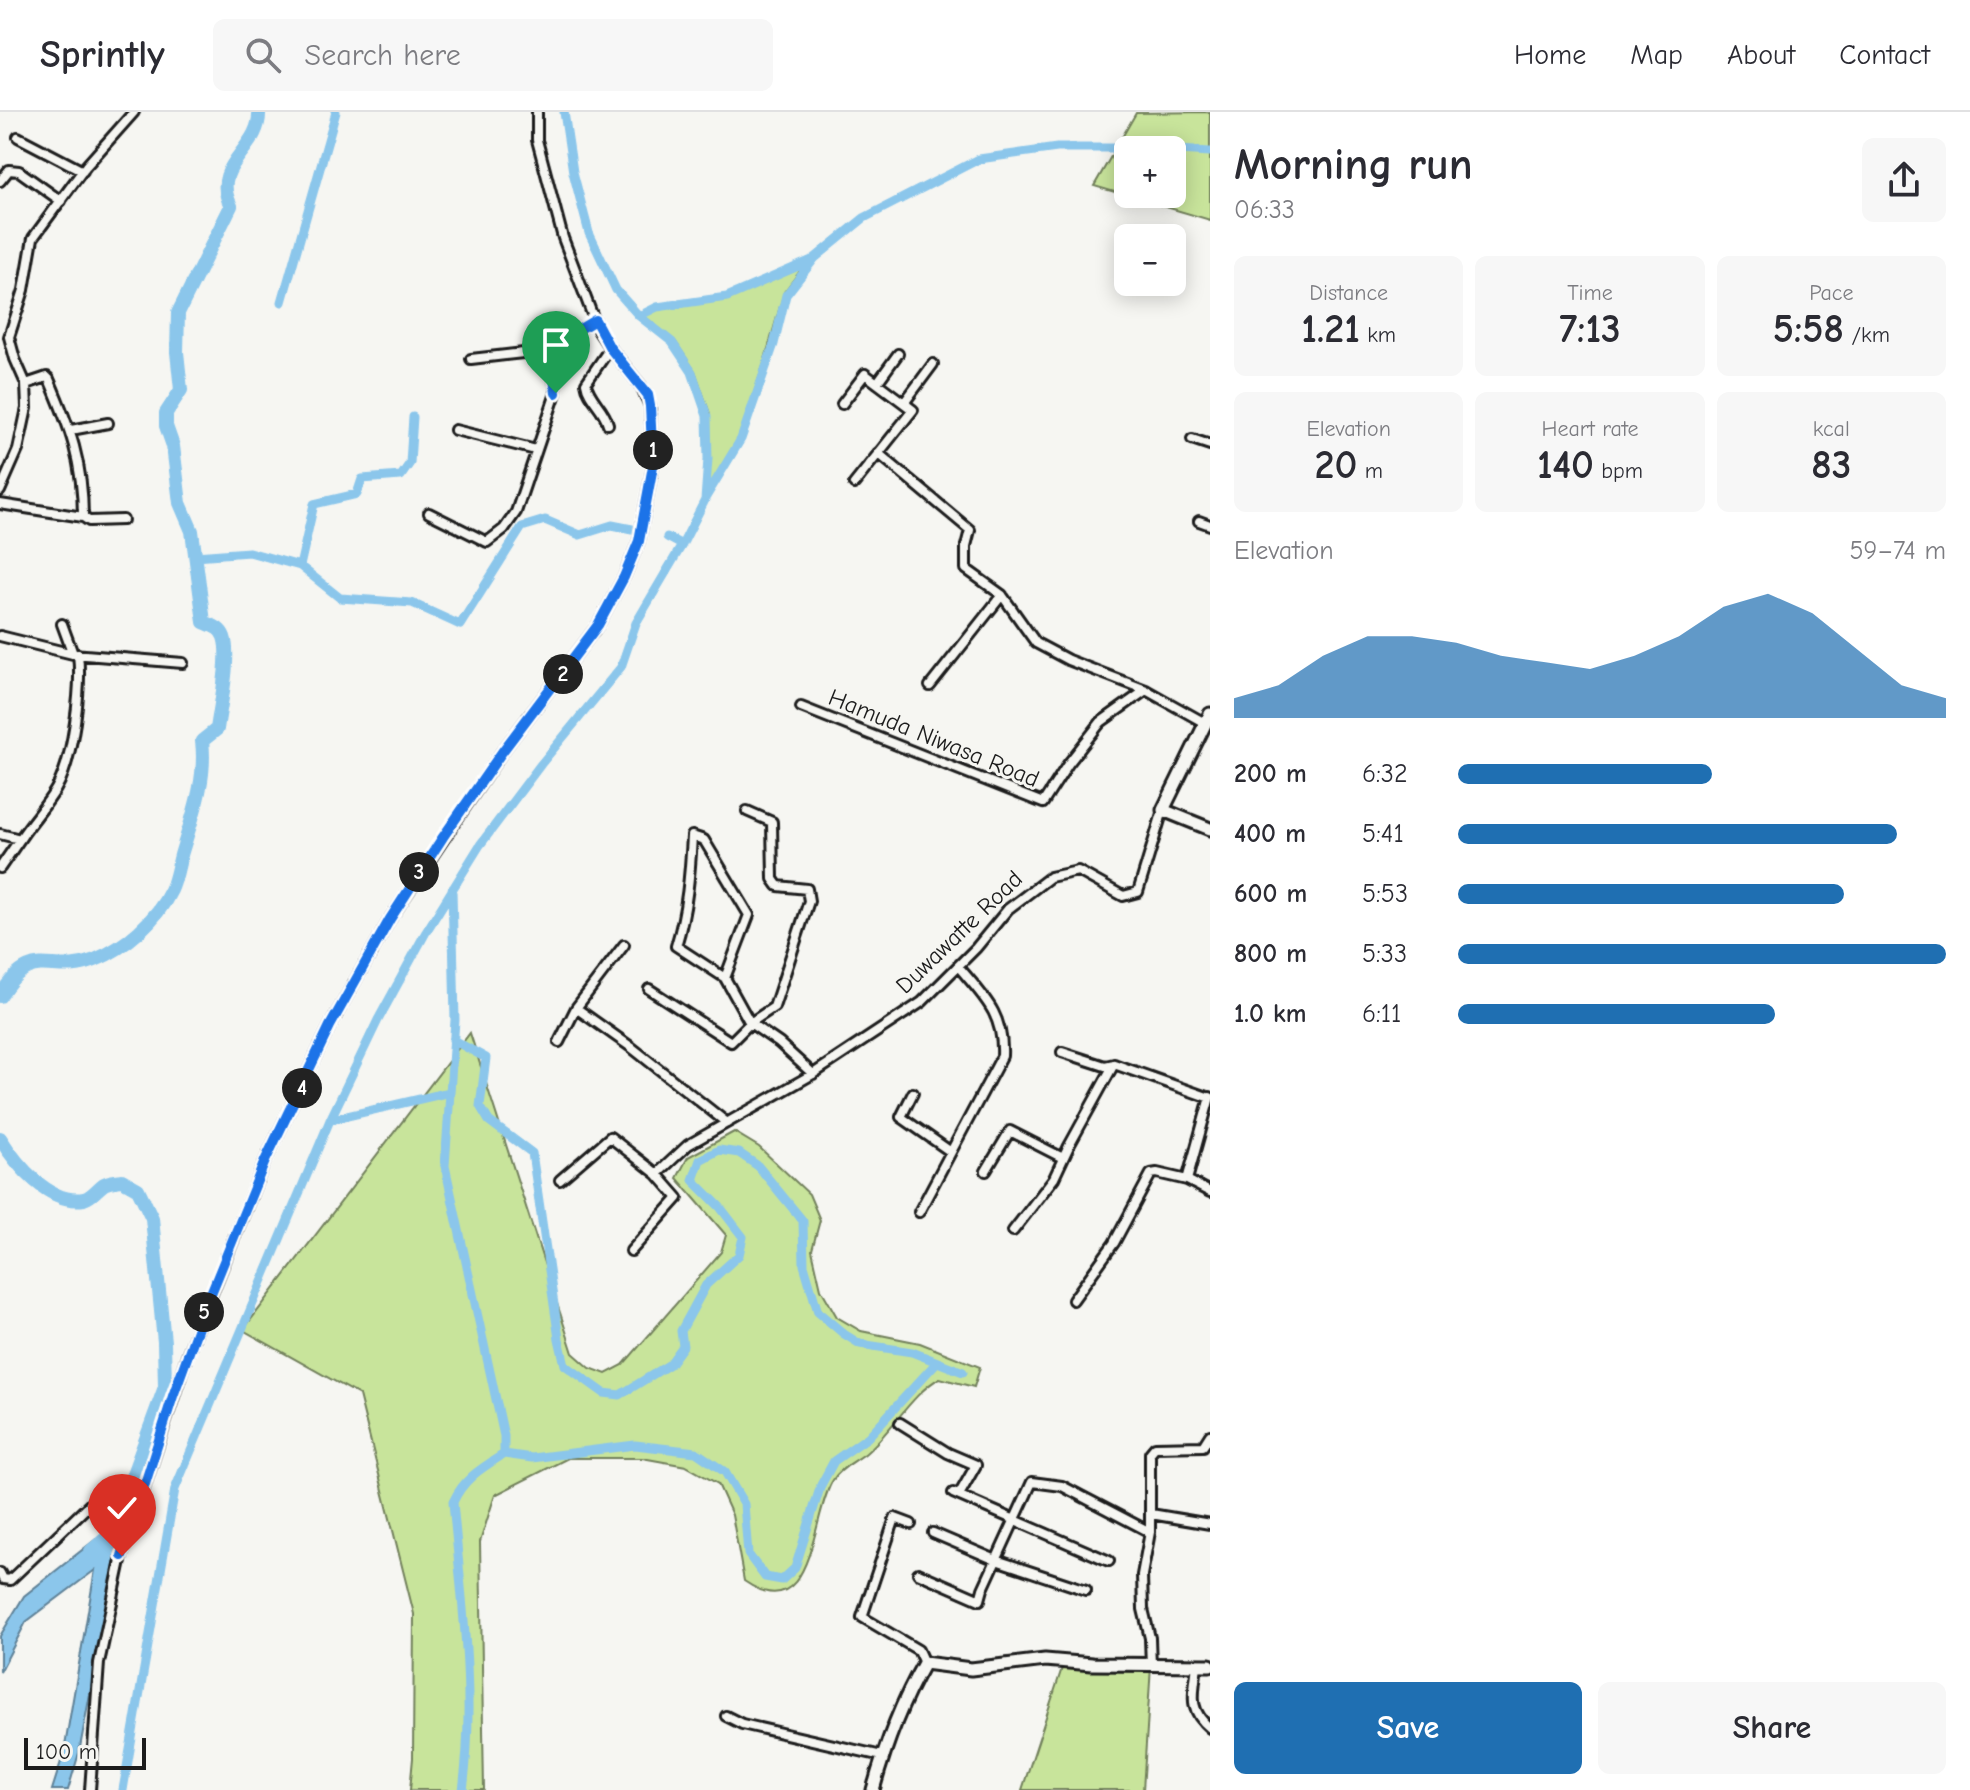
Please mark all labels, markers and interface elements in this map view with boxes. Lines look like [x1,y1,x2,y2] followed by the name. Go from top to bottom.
[213,19,773,91] search box
[40,33,165,77] text: Sprintly
[241,33,285,77] icon: search
[305,38,461,73] text: Search here
[1514,39,1586,71] text: Home
[1630,39,1683,71] text: Map
[1727,39,1795,71] text: About
[1839,39,1930,71] text: Contact
[1114,136,1186,296] map controls
[1114,136,1186,208] button: +
[1862,138,1946,222] button: share
[1234,139,1473,190] text: Morning run
[1234,195,1295,225] text: 06:33
[1114,224,1186,296] button: −
[1309,280,1388,306] text: Distance
[1567,280,1613,306] text: Time
[1809,280,1854,306] text: Pace
[1301,306,1360,352] text: 1.21
[1559,306,1621,352] text: 7:13
[1773,306,1844,352] text: 5:58
[522,311,590,393] pin
[1360,322,1396,348] text: km
[1844,322,1890,348] text: /km
[534,323,578,367] icon: arrive
[1307,416,1391,442] text: Elevation
[1541,416,1638,442] text: Heart rate
[1813,416,1850,442] text: kcal
[633,430,673,470] pin: 1
[649,437,657,463] text: 1
[1314,442,1357,488] text: 20
[1537,442,1594,488] text: 140
[1811,442,1851,488] text: 83
[1357,458,1383,484] text: m
[1594,458,1643,484] text: bpm
[1234,536,1334,566] text: Elevation
[1850,536,1946,566] text: 59–74 m
[543,654,583,694] pin: 2
[558,661,568,687] text: 2
[825,683,1043,793] street label: Hamuda Niwasa Road
[1234,759,1307,789] text: 200 m
[1362,759,1408,789] text: 6:32
[1234,819,1306,849] text: 400 m
[1362,819,1404,849] text: 5:41
[399,852,439,892] pin: 3
[414,859,424,885] text: 3
[890,865,1028,999] street label: Duwawatte Road
[1234,879,1307,909] text: 600 m
[1362,879,1408,909] text: 5:53
[1234,939,1307,969] text: 800 m
[1362,939,1407,969] text: 5:33
[1234,999,1306,1029] text: 1.0 km
[1362,999,1401,1029] text: 6:11
[282,1068,322,1108] pin: 4
[297,1075,307,1101] text: 4
[184,1292,224,1332] pin: 5
[198,1299,210,1325] text: 5
[88,1474,156,1556] pin
[100,1486,144,1530] icon: check
[1234,1682,1582,1774] button: Save
[1598,1682,1946,1774] button: Share
[24,1734,146,1770] scale bar
[36,1739,97,1765] text: 100 m

